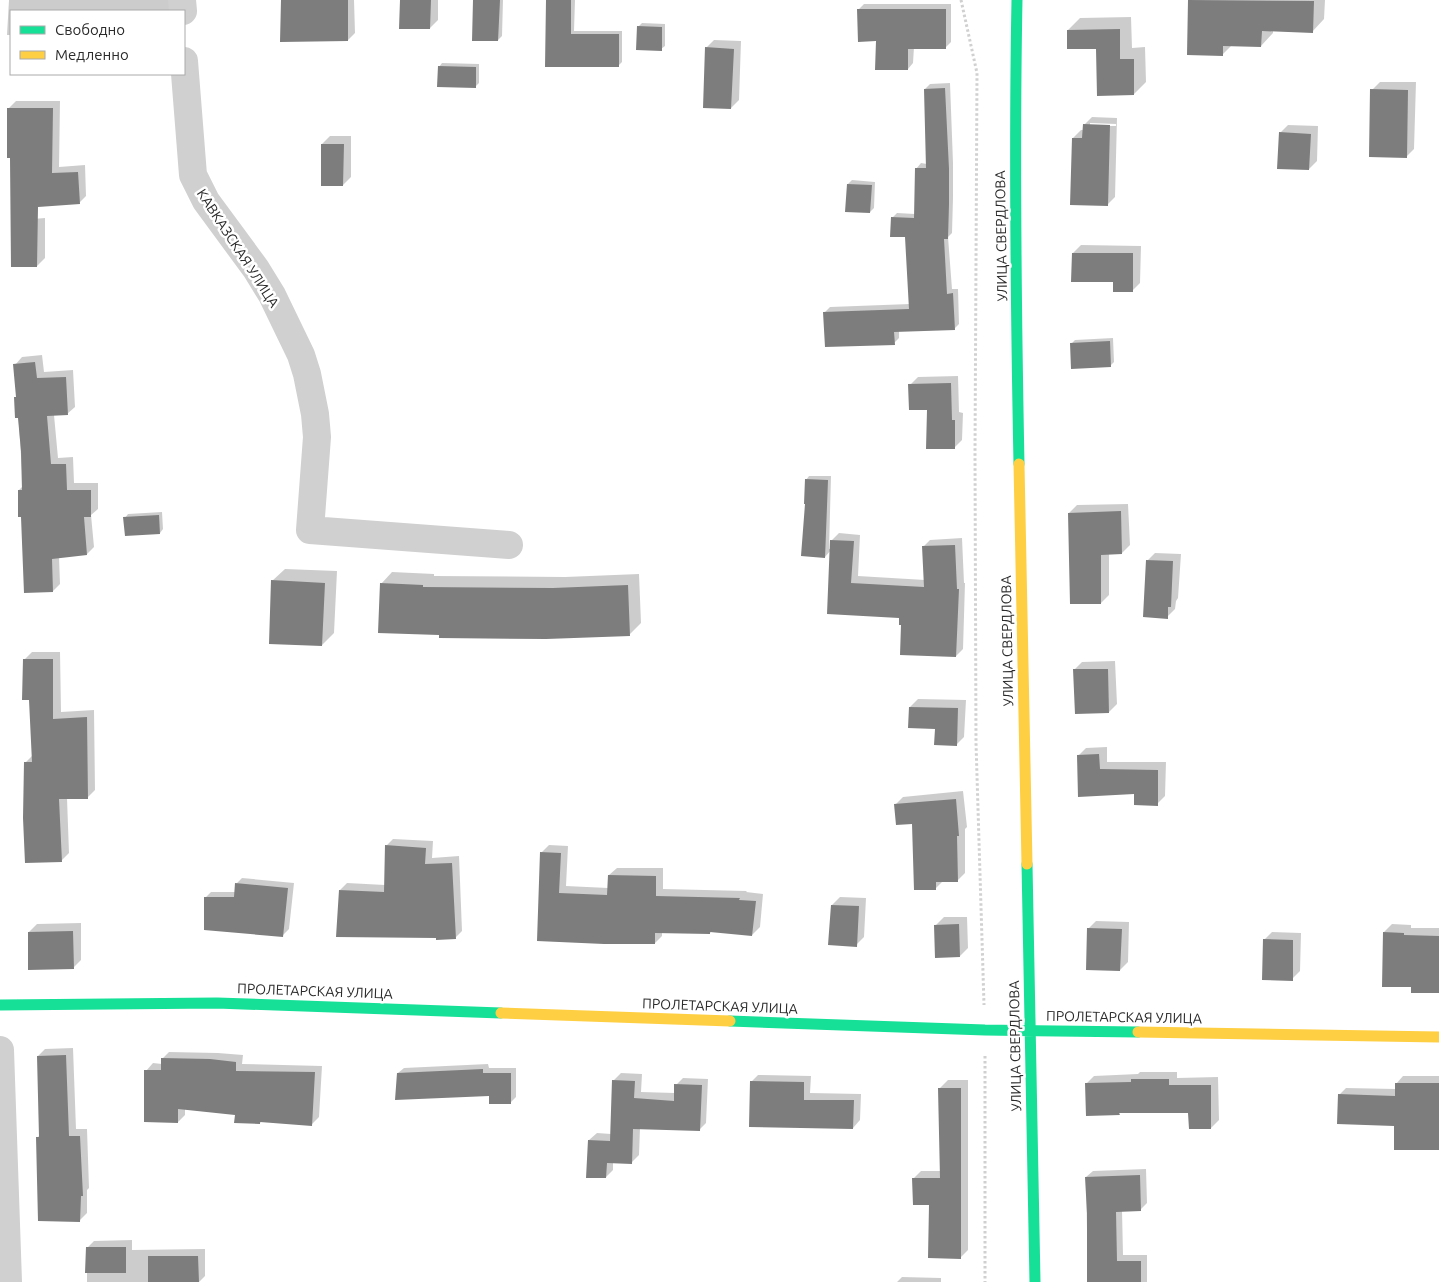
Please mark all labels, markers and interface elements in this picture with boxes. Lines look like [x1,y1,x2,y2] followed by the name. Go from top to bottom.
[10,10,185,75] legend
[55,21,125,38] text: Свободно
[55,46,129,63] text: Медленно
[992,170,1010,302] street label: УЛИЦА СВЕРДЛОВА
[194,186,282,310] street label: КАВКАЗСКАЯ УЛИЦА
[998,575,1016,707] street label: УЛИЦА СВЕРДЛОВА
[237,980,393,1002] street label: ПРОЛЕТАРСКАЯ УЛИЦА
[1006,980,1024,1112] street label: УЛИЦА СВЕРДЛОВА
[642,995,798,1017] street label: ПРОЛЕТАРСКАЯ УЛИЦА
[1046,1008,1202,1026] street label: ПРОЛЕТАРСКАЯ УЛИЦА

